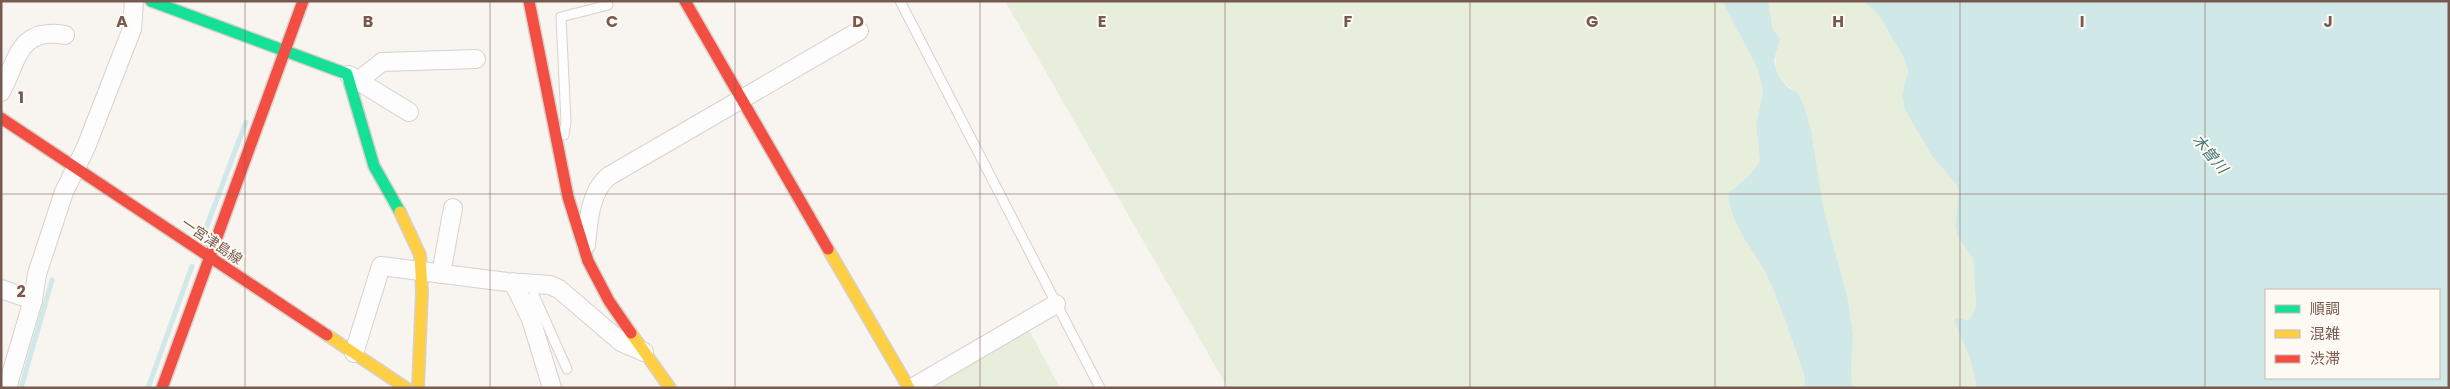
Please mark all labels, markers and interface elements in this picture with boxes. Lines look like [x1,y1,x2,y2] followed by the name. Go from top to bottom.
[116,10,128,33] text: A
[363,10,373,33] text: B
[606,10,618,33] text: C
[852,10,864,33] text: D
[1098,10,1106,33] text: E
[1344,10,1353,33] text: F
[1586,10,1598,33] text: G
[1832,10,1844,33] text: H
[2080,10,2084,33] text: I
[2323,10,2333,33] text: J
[18,86,24,109] text: 1
[2188,130,2234,179] water label: 木曽川
[177,213,247,269] street label: 一宮津島線
[16,280,26,303] text: 2
[2265,289,2440,379] legend
[2310,298,2340,319] text: 順調
[2310,323,2340,344] text: 混雑
[2310,348,2340,369] text: 渋滞

